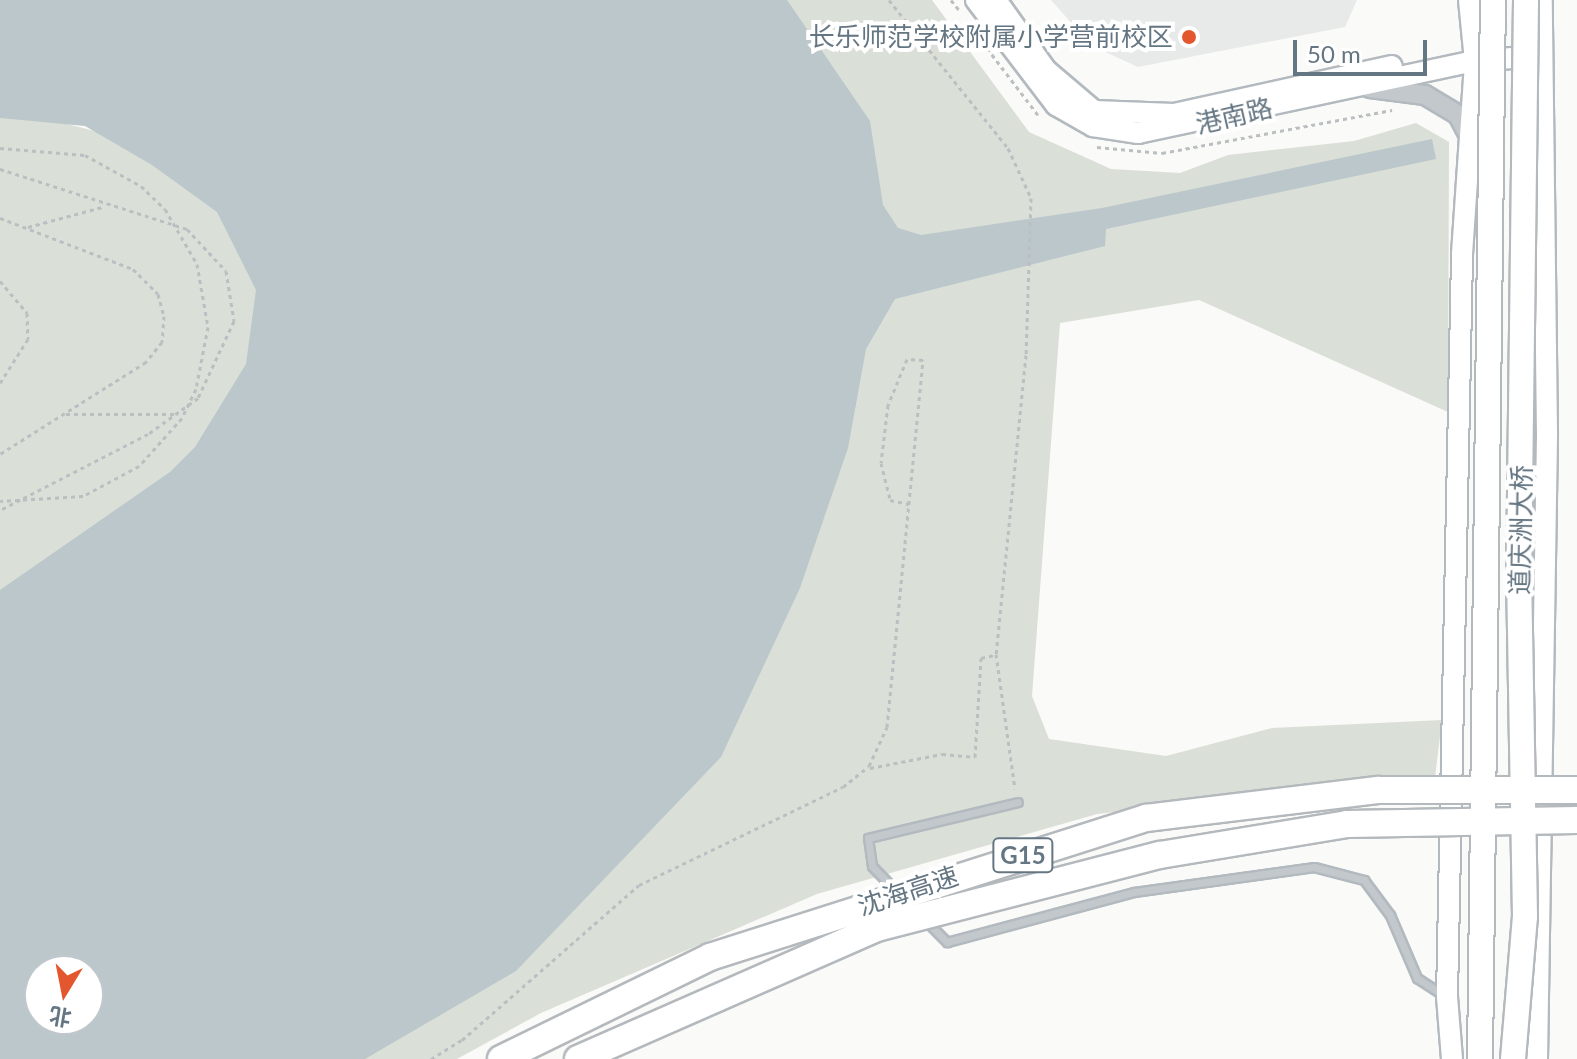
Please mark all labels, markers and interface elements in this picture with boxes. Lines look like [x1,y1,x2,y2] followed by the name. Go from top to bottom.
[809,21,1173,53] place label: 长乐师范学校附属小学营前校区
[1297,24,1431,74] scale bar
[1180,28,1198,46] marker: 长乐师范学校附属小学营前校区
[1307,39,1361,68] text: 50 m
[1192,92,1276,140] street label: 港南路
[1504,465,1538,595] street label: 道庆洲大桥
[991,835,1055,875] road number: G15
[854,860,962,922] street label: 沈海高速
[24,955,104,1035] north arrow
[47,1002,73,1032] text: 北

